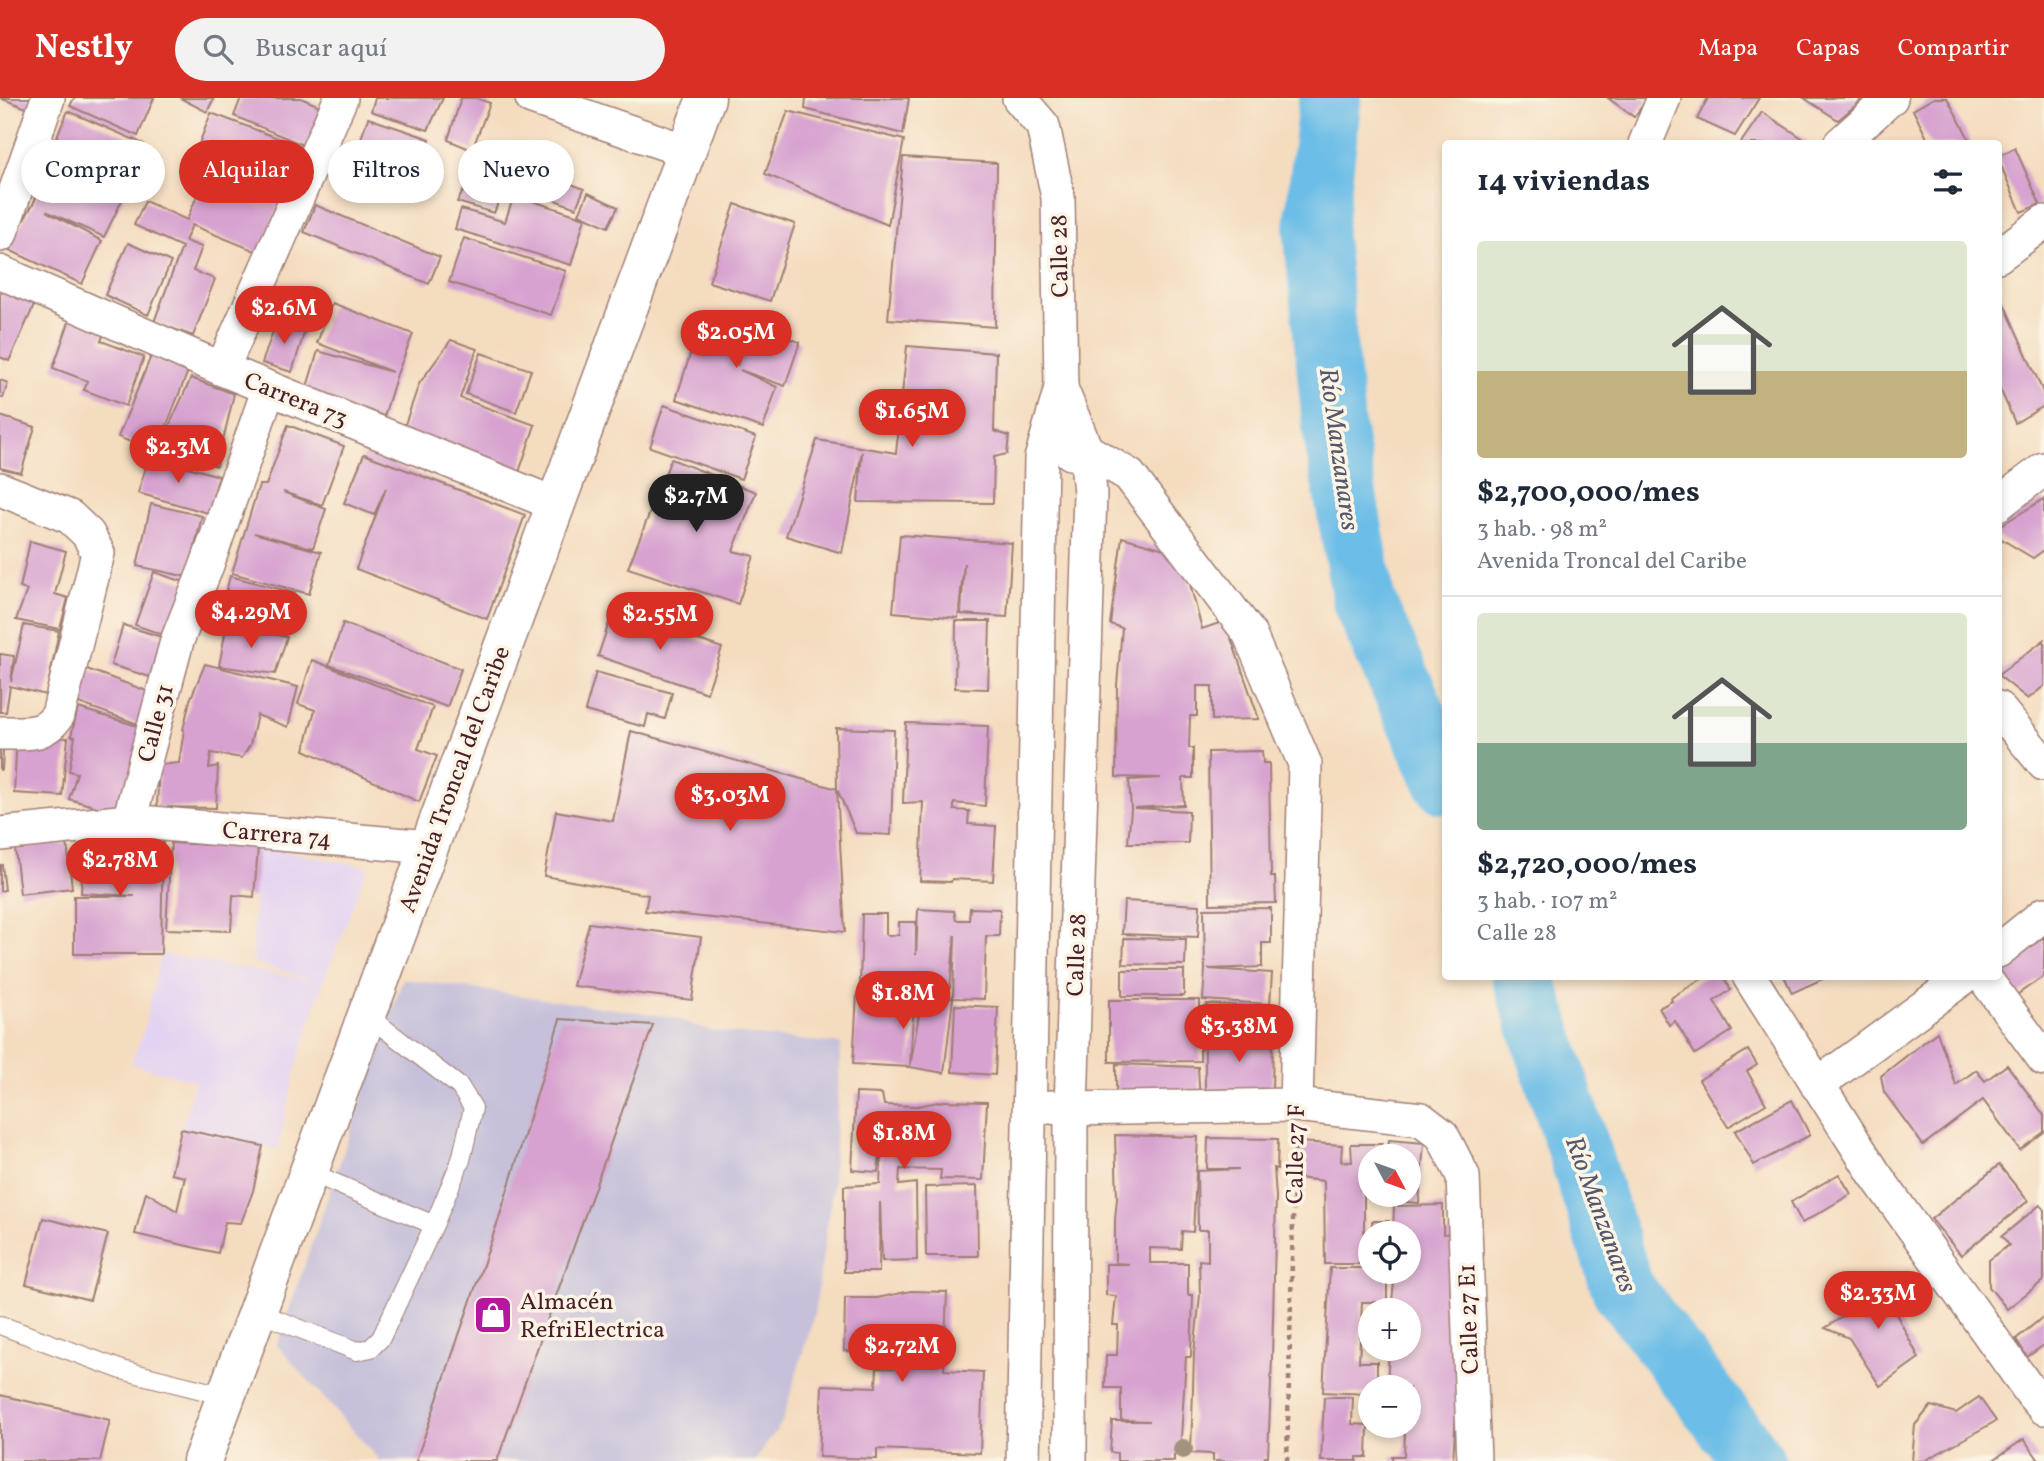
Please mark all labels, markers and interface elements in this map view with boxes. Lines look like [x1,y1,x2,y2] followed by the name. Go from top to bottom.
[175,18,665,81] search box
[35,26,133,72] text: Nestly
[199,30,237,68] icon: search
[255,31,387,67] text: Buscar aquí
[1698,32,1758,66] text: Mapa
[1796,32,1860,66] text: Capas
[1898,32,2009,66] text: Compartir
[21,140,165,203] chip: Comprar
[179,140,314,203] chip: Alquilar
[328,140,444,203] chip: Filtros
[458,140,574,203] chip: Nuevo
[1477,161,1650,203] text: 14 viviendas
[1929,163,1967,201] icon: filters
[1043,214,1079,298] street label: Calle 28
[235,286,333,346] pin: $2.6M
[1659,287,1785,413] icon: home
[251,293,317,325] text: $2.6M
[679,310,793,370] pin: $2.05M
[697,317,775,349] text: $2.05M
[238,365,352,437] street label: Carrera 73
[1309,366,1367,533] water label: Río Manzanares
[855,390,969,449] pin: $1.65M
[875,396,949,428] text: $1.65M
[129,426,227,485] pin: $2.3M
[146,432,210,464] text: $2.3M
[1477,472,1700,514] text: $2,700,000/mes
[647,474,745,534] pin: $2.7M
[664,481,728,513] text: $2.7M
[1477,514,1607,546] text: 3 hab. · 98 m²
[1477,546,1747,578] text: Avenida Troncal del Caribe
[194,590,308,650] pin: $4.29M
[603,592,717,652] pin: $2.55M
[211,597,291,629] text: $4.29M
[622,599,698,631] text: $2.55M
[392,642,520,918] street label: Avenida Troncal del Caribe
[1659,659,1785,785] icon: home
[130,681,184,766] street label: Calle 31
[673,774,787,833] pin: $3.03M
[691,780,769,812] text: $3.03M
[221,814,333,858] street label: Carrera 74
[63,838,177,898] pin: $2.78M
[1477,844,1697,886] text: $2,720,000/mes
[82,845,158,877] text: $2.78M
[1477,886,1617,918] text: 3 hab. · 107 m²
[1060,913,1096,997] street label: Calle 28
[1477,918,1557,950] text: Calle 28
[854,972,952,1031] pin: $1.8M
[871,978,935,1010] text: $1.8M
[1182,1004,1296,1064] pin: $3.38M
[1200,1011,1278,1043] text: $3.38M
[1279,1104,1315,1204] street label: Calle 27 F
[855,1112,953,1171] pin: $1.8M
[872,1118,936,1150] text: $1.8M
[1555,1131,1645,1298] water label: Río Manzanares
[1358,1144,1421,1208] north arrow
[1358,1144,1421,1438] map controls
[1358,1221,1421,1284] button: locate
[1451,1263,1489,1375] street label: Calle 27 E1
[1821,1272,1935,1331] pin: $2.33M
[1840,1278,1916,1310] text: $2.33M
[520,1286,665,1348] place label: Almacén RefriElectrica
[472,1294,514,1336] shop icon: Almacén RefriElectrica
[1358,1298,1421,1361] button: +
[845,1324,959,1384] pin: $2.72M
[864,1331,940,1363] text: $2.72M
[1358,1375,1421,1438] button: −

